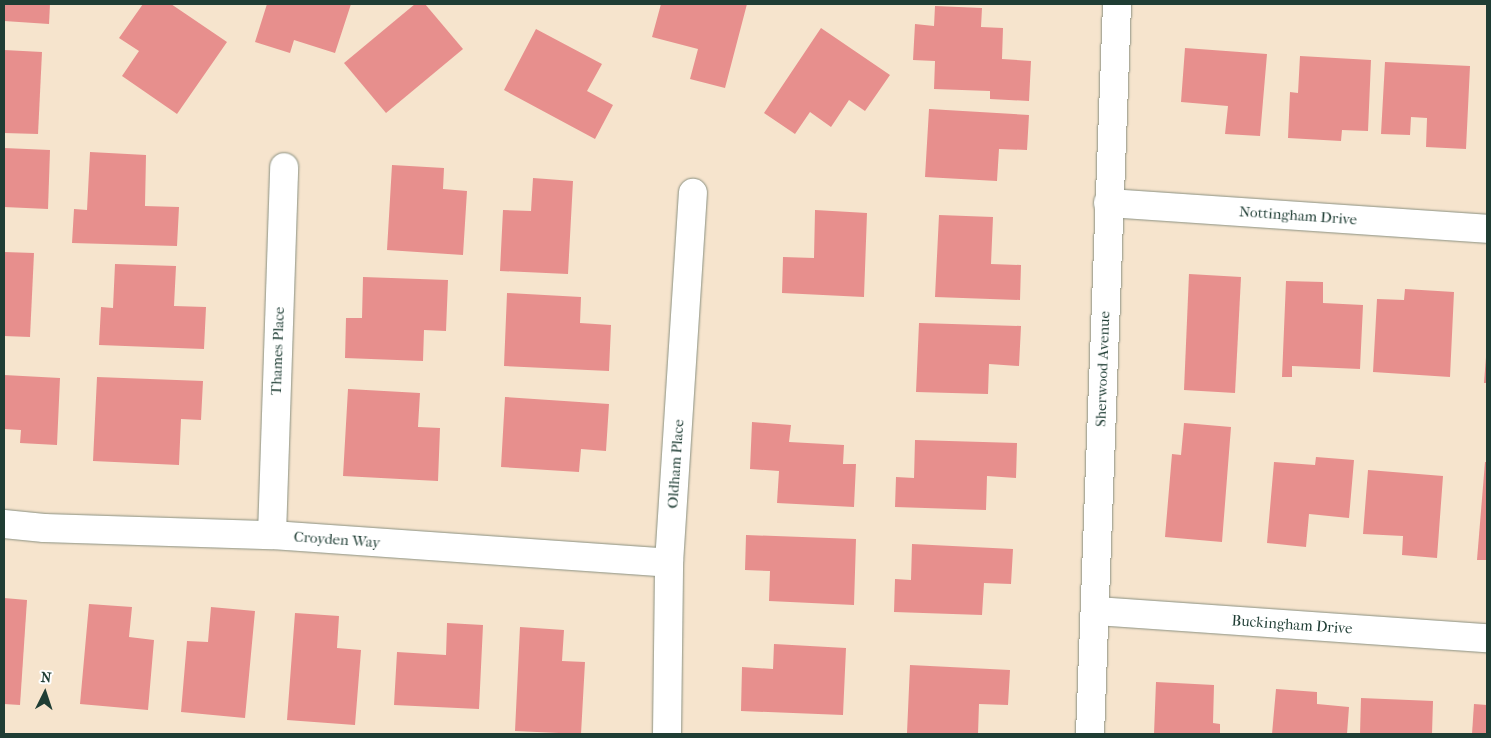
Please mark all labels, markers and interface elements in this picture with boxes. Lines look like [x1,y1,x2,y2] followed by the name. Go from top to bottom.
[1238,203,1358,229] street label: Nottingham Drive
[267,306,289,396] street label: Thames Place
[1092,311,1114,427] street label: Sherwood Avenue
[664,419,688,509] street label: Oldham Place
[293,528,381,552] street label: Croyden Way
[1231,612,1353,638] street label: Buckingham Drive
[20,668,70,718] north arrow
[40,669,52,686] text: N

